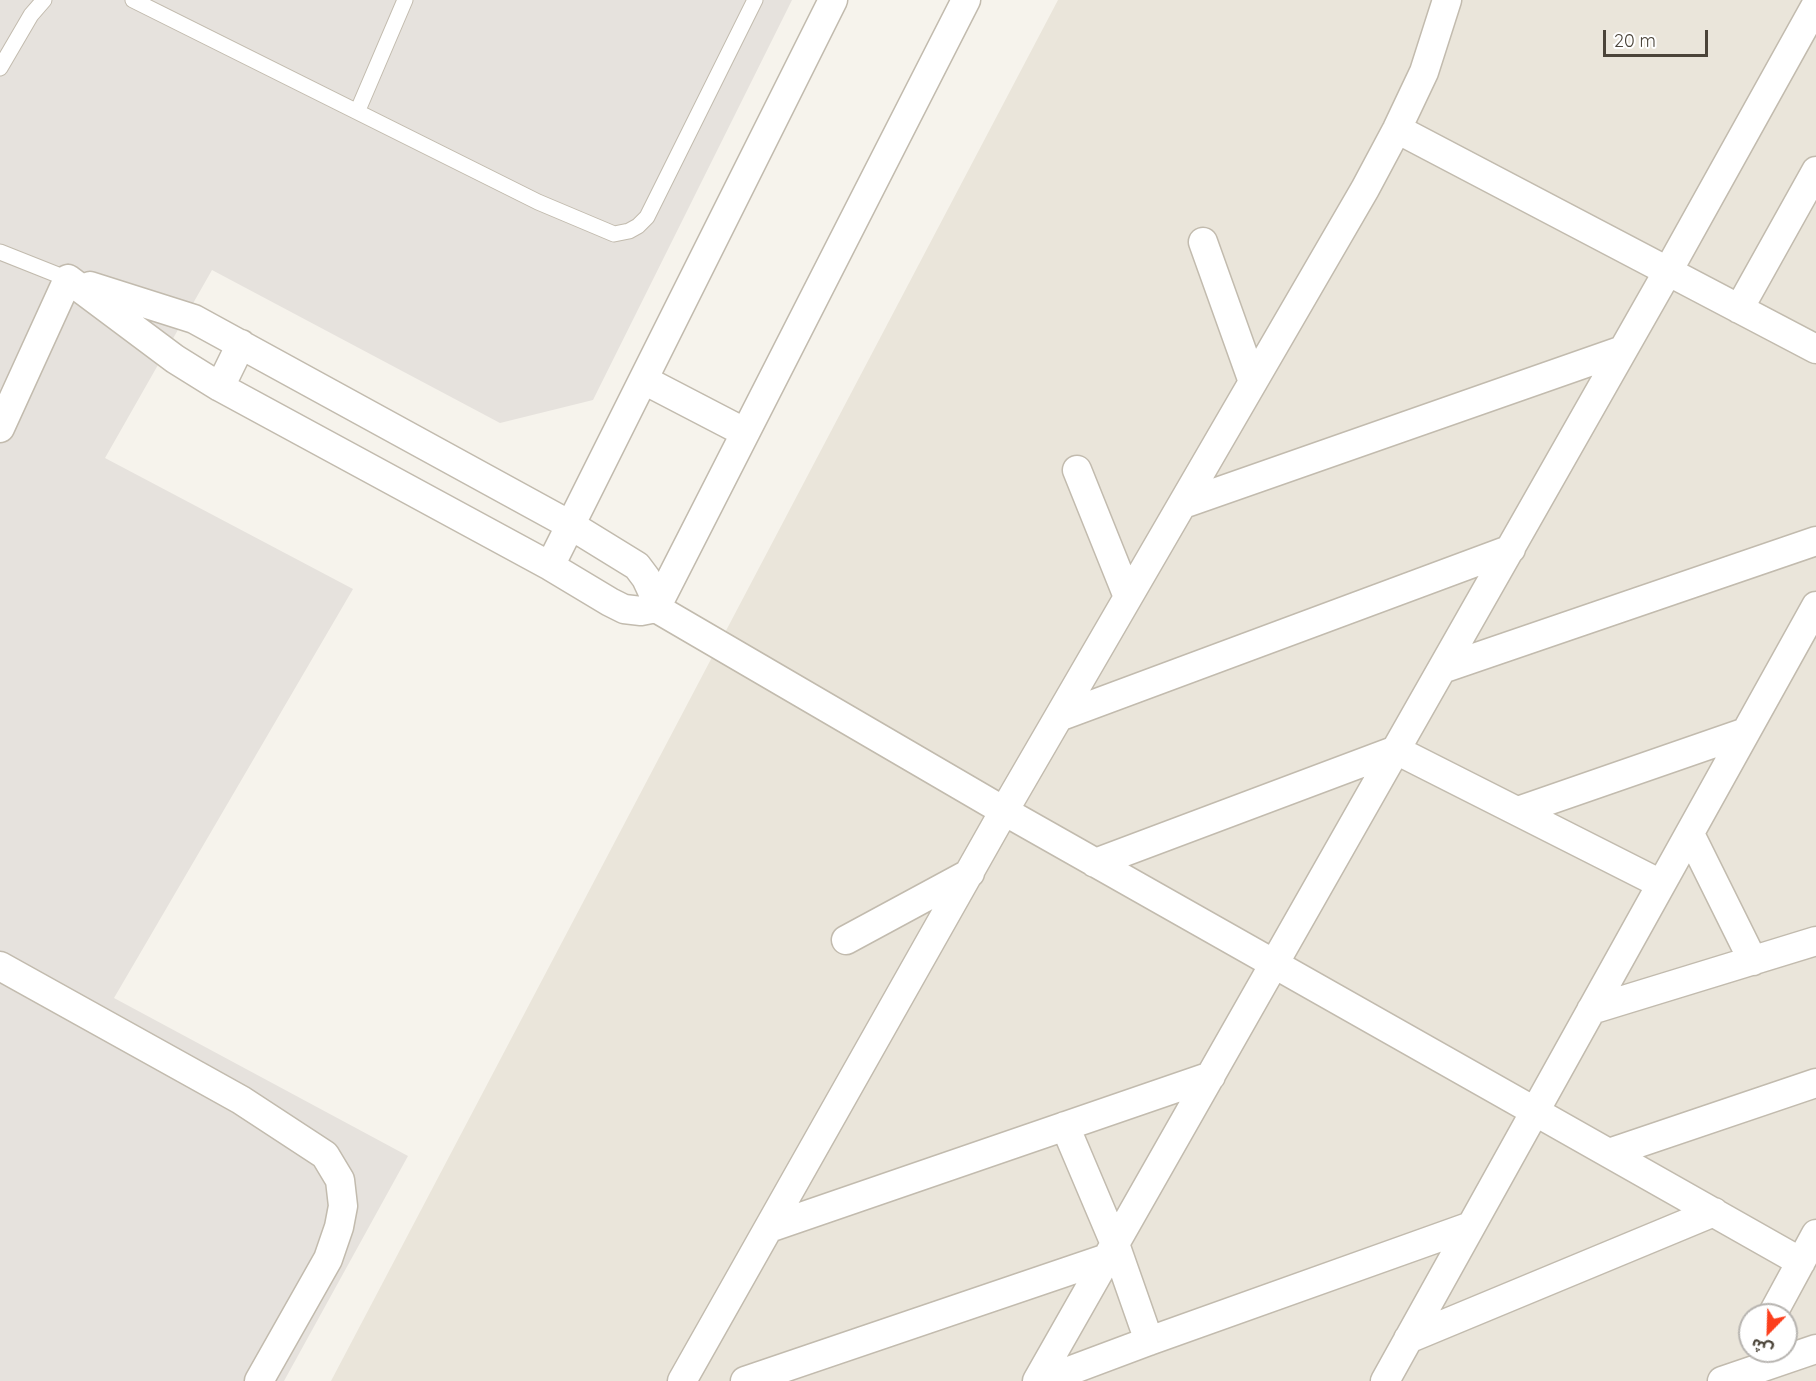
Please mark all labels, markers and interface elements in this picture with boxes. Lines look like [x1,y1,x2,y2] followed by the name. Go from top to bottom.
[1606,18,1711,56] scale bar
[1614,29,1656,52] text: 20 m
[1738,1303,1798,1363] north arrow
[1748,1334,1776,1361] text: ش

